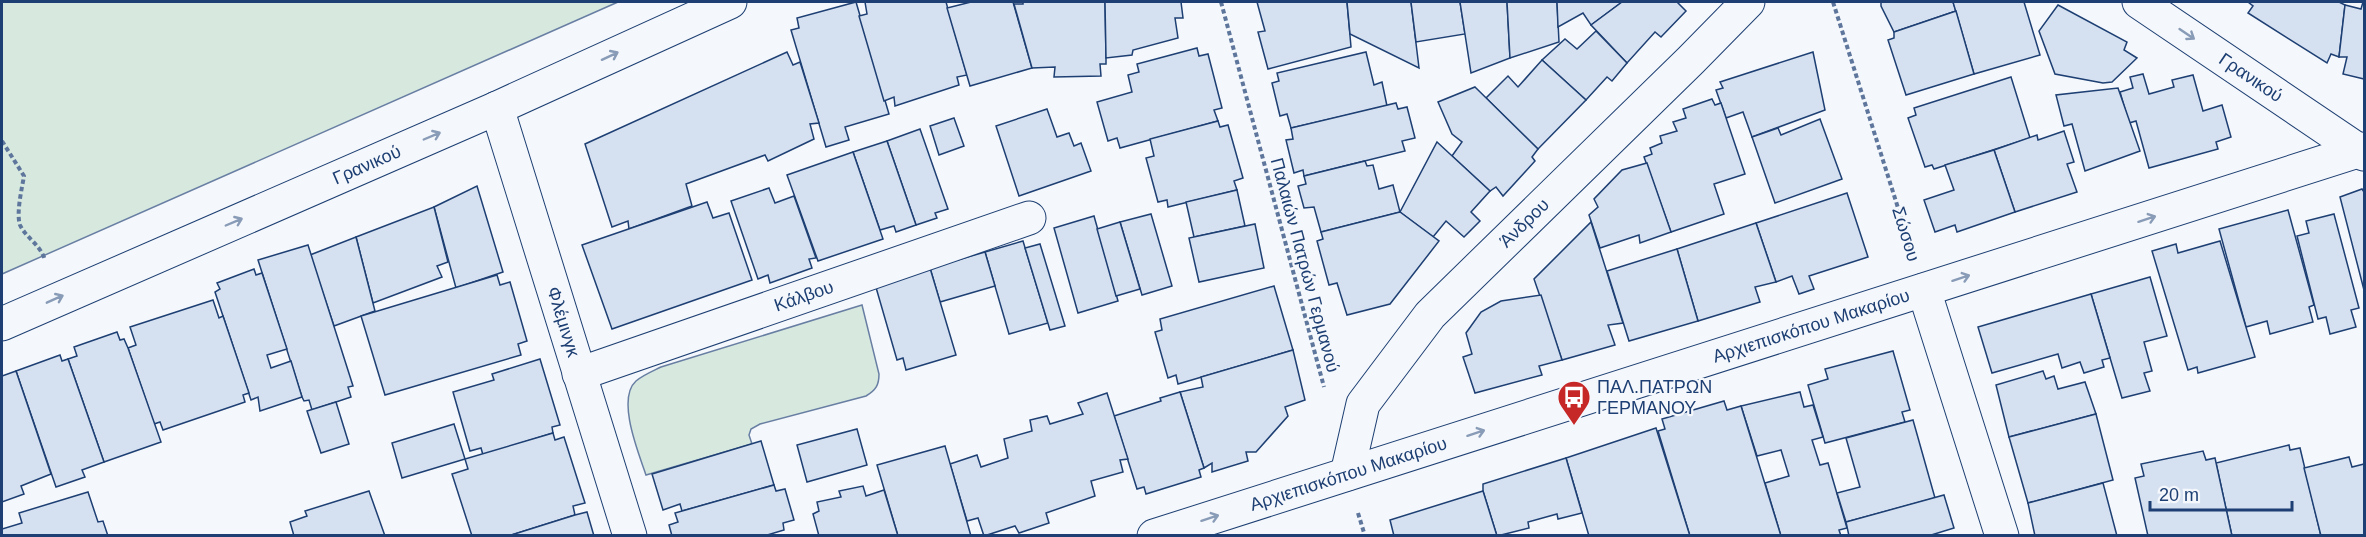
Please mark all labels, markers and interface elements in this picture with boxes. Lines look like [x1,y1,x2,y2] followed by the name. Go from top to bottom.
[2179,28,2195,40] one-way arrow
[2215,49,2286,106] street label: Γρανικού
[600,50,618,62] one-way arrow
[422,130,441,141] one-way arrow
[330,141,404,188] street label: Γρανικού
[1267,156,1343,374] street label: Παλαιών Πατρών Γερμανού
[1496,194,1553,251] street label: Άνδρου
[1888,204,1924,264] street label: Σώσου
[2137,212,2156,223] one-way arrow
[224,216,242,227] one-way arrow
[1951,272,1970,283] one-way arrow
[772,277,836,316] street label: Κάλβου
[543,284,584,361] street label: Φλέμινγκ
[1710,285,1912,367] street label: Αρχιεπισκόπου Μακαρίου
[45,293,63,304] one-way arrow
[1597,377,1712,418] place label: ΠΑΛ.ΠΑΤΡΩΝ ΓΕΡΜΑΝΟΥ
[1556,379,1592,426] bus stop icon: ΠΑΛ.ΠΑΤΡΩΝ ΓΕΡΜΑΝΟΥ
[1466,427,1485,438] one-way arrow
[1247,433,1449,515] street label: Αρχιεπισκόπου Μακαρίου
[2150,474,2292,512] scale bar
[2159,485,2199,505] text: 20 m
[1200,512,1219,523] one-way arrow

